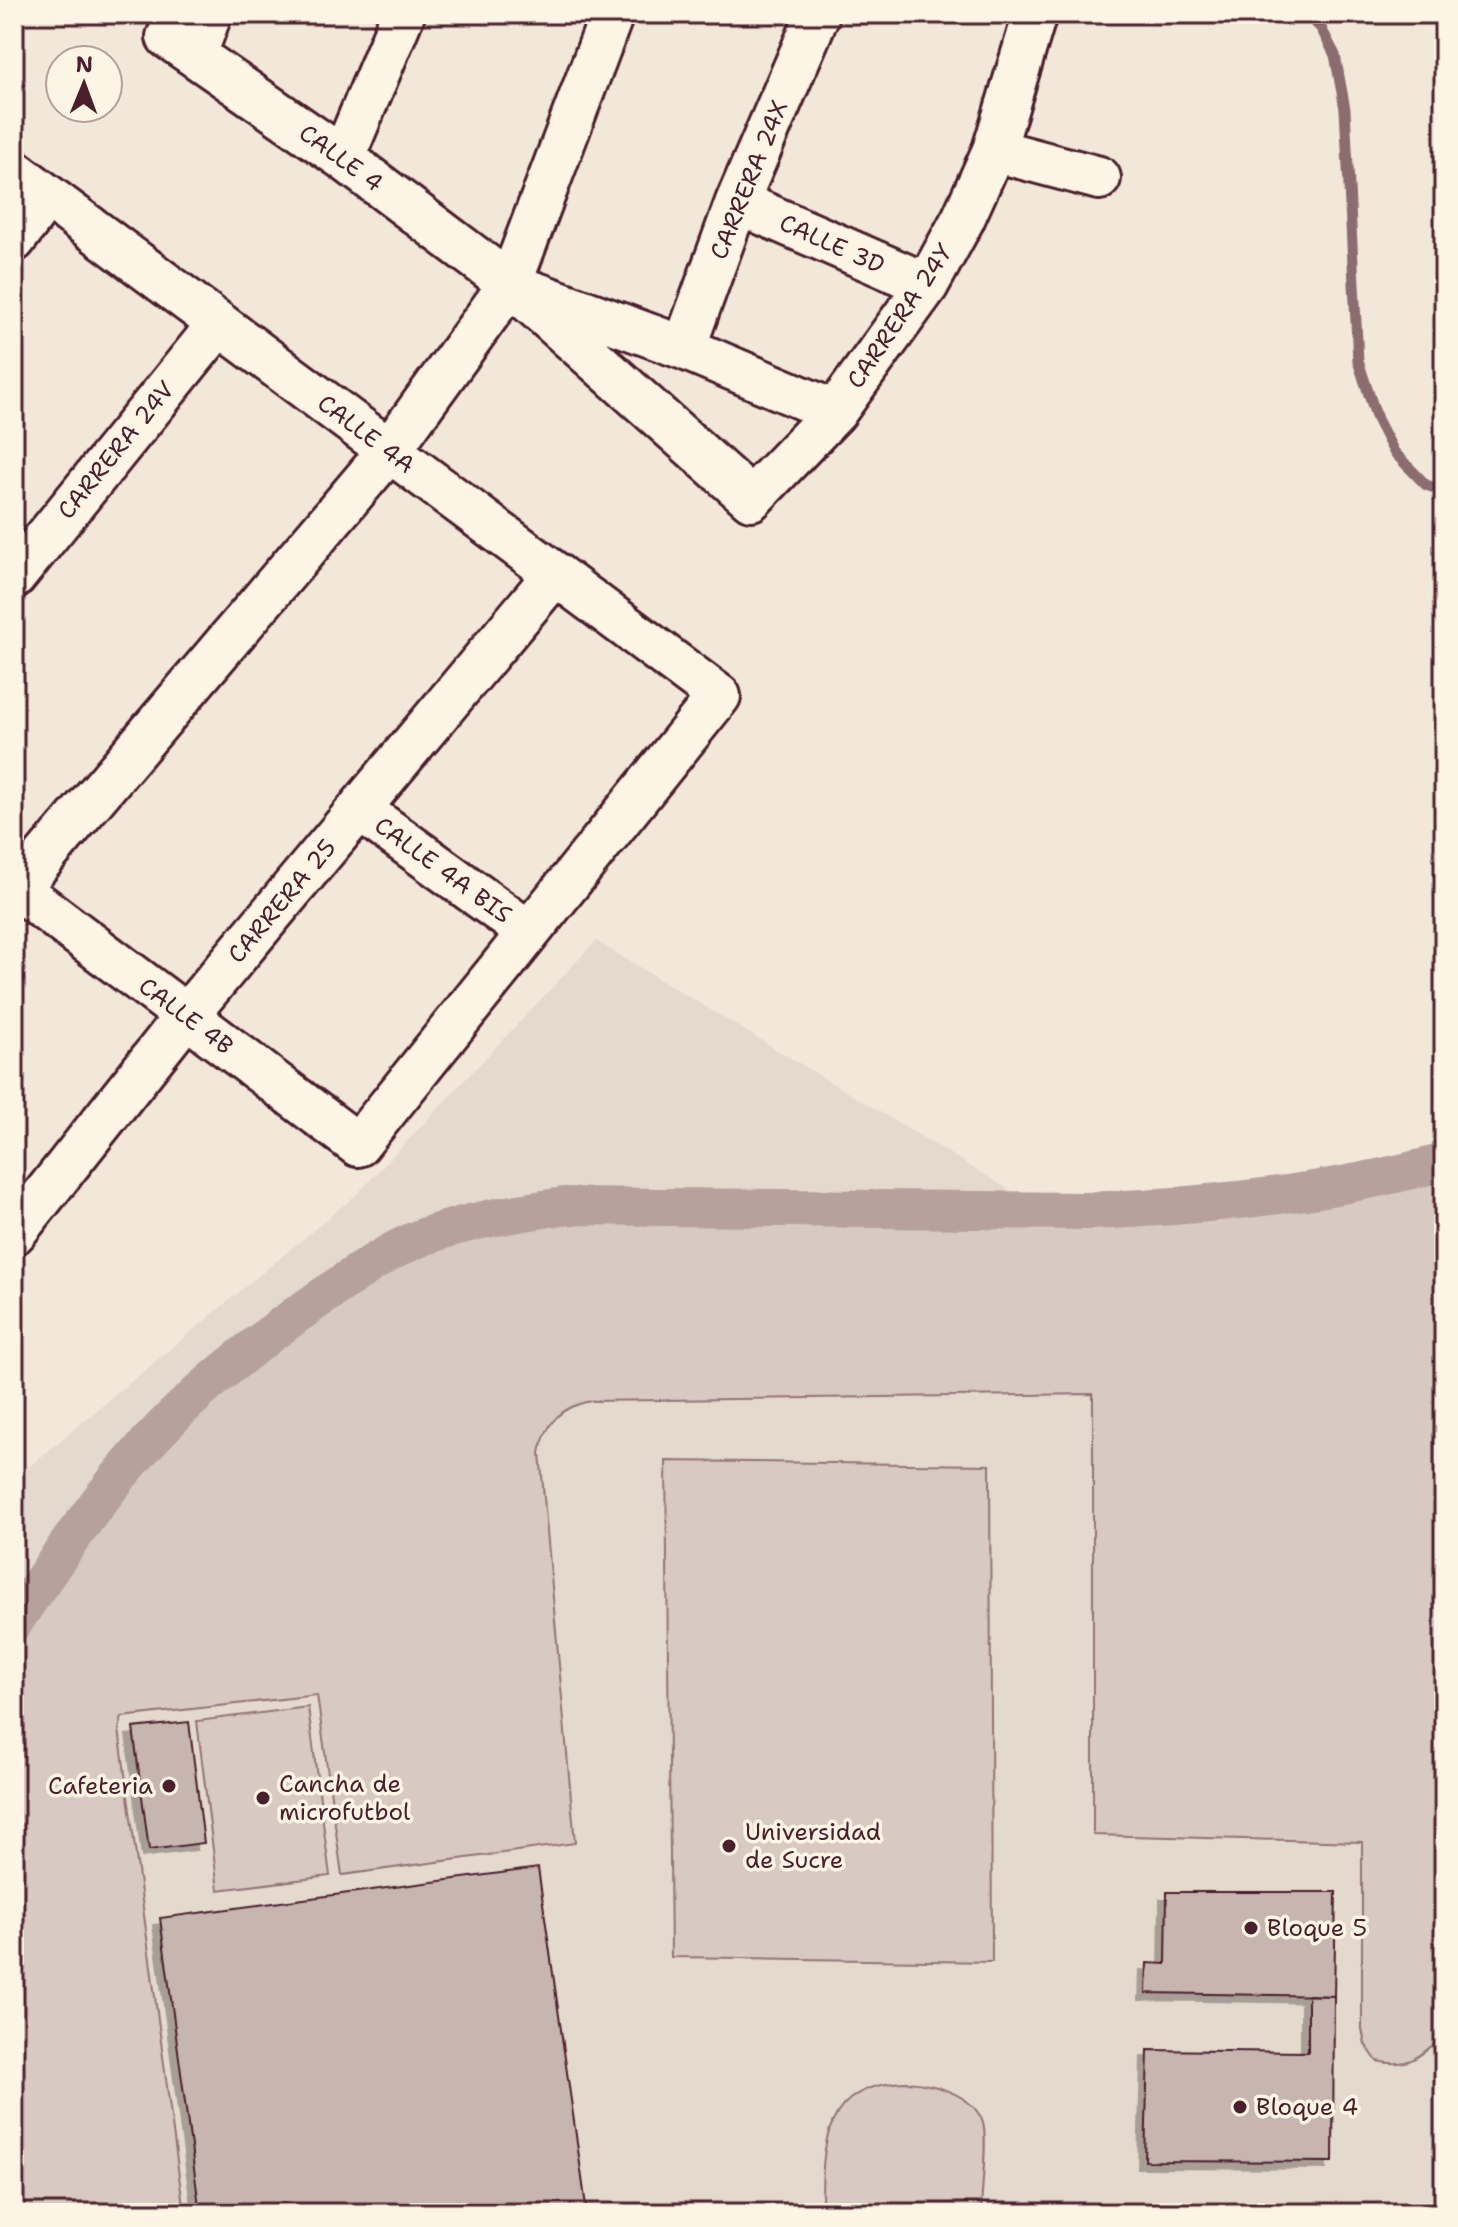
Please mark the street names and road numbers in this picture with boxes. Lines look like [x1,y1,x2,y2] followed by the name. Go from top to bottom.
[703,96,795,264] street label: CARRERA 24X
[293,117,389,199] street label: CALLE 4
[774,207,890,281] street label: CALLE 3D
[840,237,961,395] street label: CARRERA 24Y
[50,374,182,526] street label: CARRERA 24V
[311,387,421,481] street label: CALLE 4A
[368,809,518,931] street label: CALLE 4A BIS
[221,832,343,970] street label: CARRERA 25
[132,970,240,1062] street label: CALLE 4B

